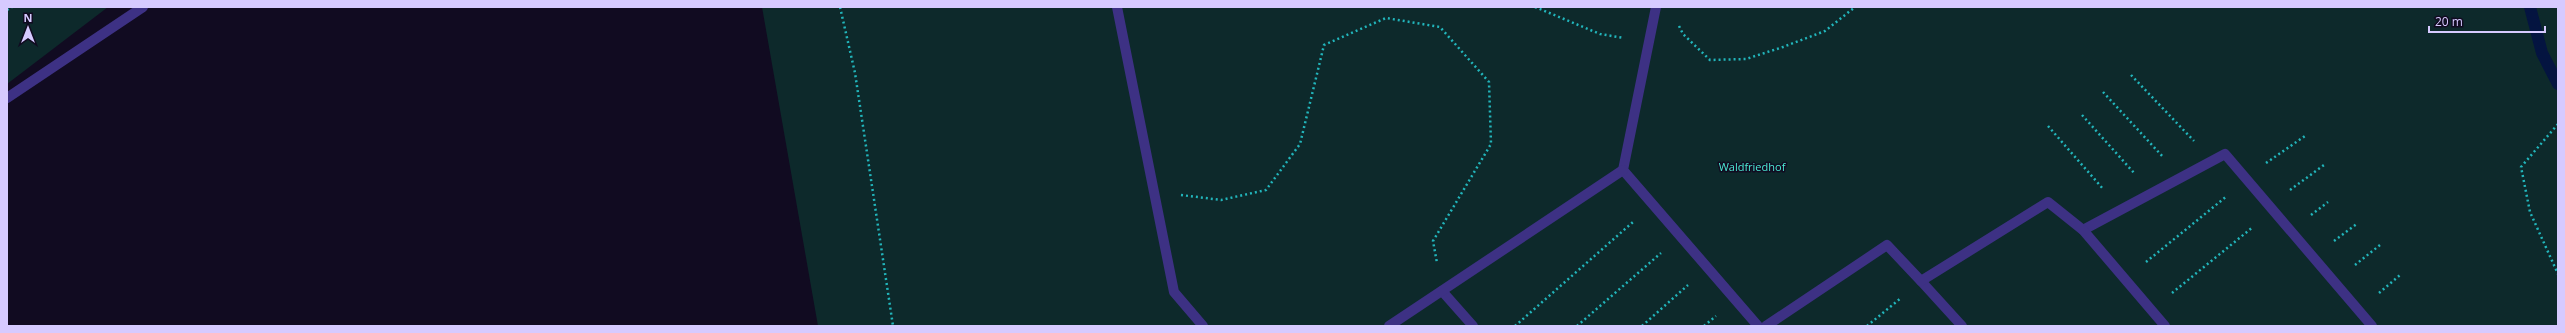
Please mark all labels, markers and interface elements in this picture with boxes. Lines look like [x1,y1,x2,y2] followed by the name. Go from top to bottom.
[8,8,48,48] north arrow
[2429,8,2545,34] scale bar
[24,10,32,25] text: N
[2435,13,2463,30] text: 20 m
[1719,159,1787,174] park label: Waldfriedhof

